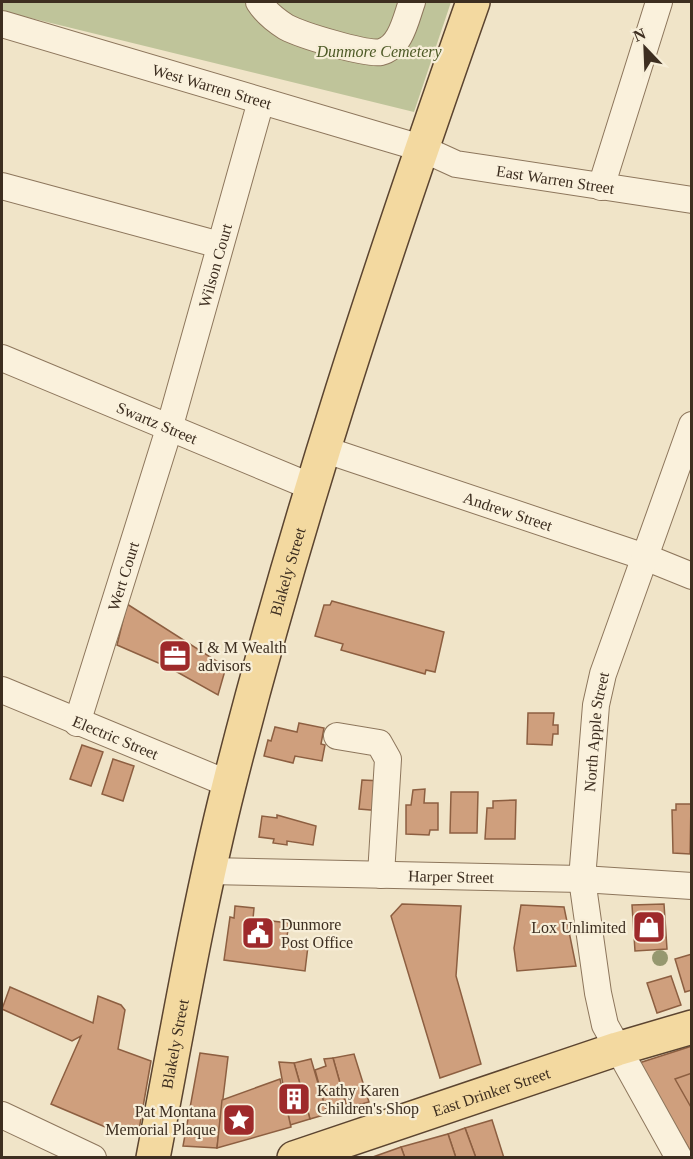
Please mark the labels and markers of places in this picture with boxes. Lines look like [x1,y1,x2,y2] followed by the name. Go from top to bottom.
[157,638,193,674] office icon: I & M Wealth advisors
[198,639,287,674] place label: I & M Wealth advisors
[631,909,667,945] shop icon: Lox Unlimited
[240,915,276,951] public building icon: Dunmore Post Office
[281,916,353,951] place label: Dunmore Post Office
[531,919,626,936] place label: Lox Unlimited
[276,1081,312,1117] building icon: Kathy Karen Children's Shop
[317,1082,419,1118] place label: Kathy Karen Children's Shop
[221,1102,257,1138] place icon: Pat Montana Memorial Plaque
[105,1103,216,1139] place label: Pat Montana Memorial Plaque

